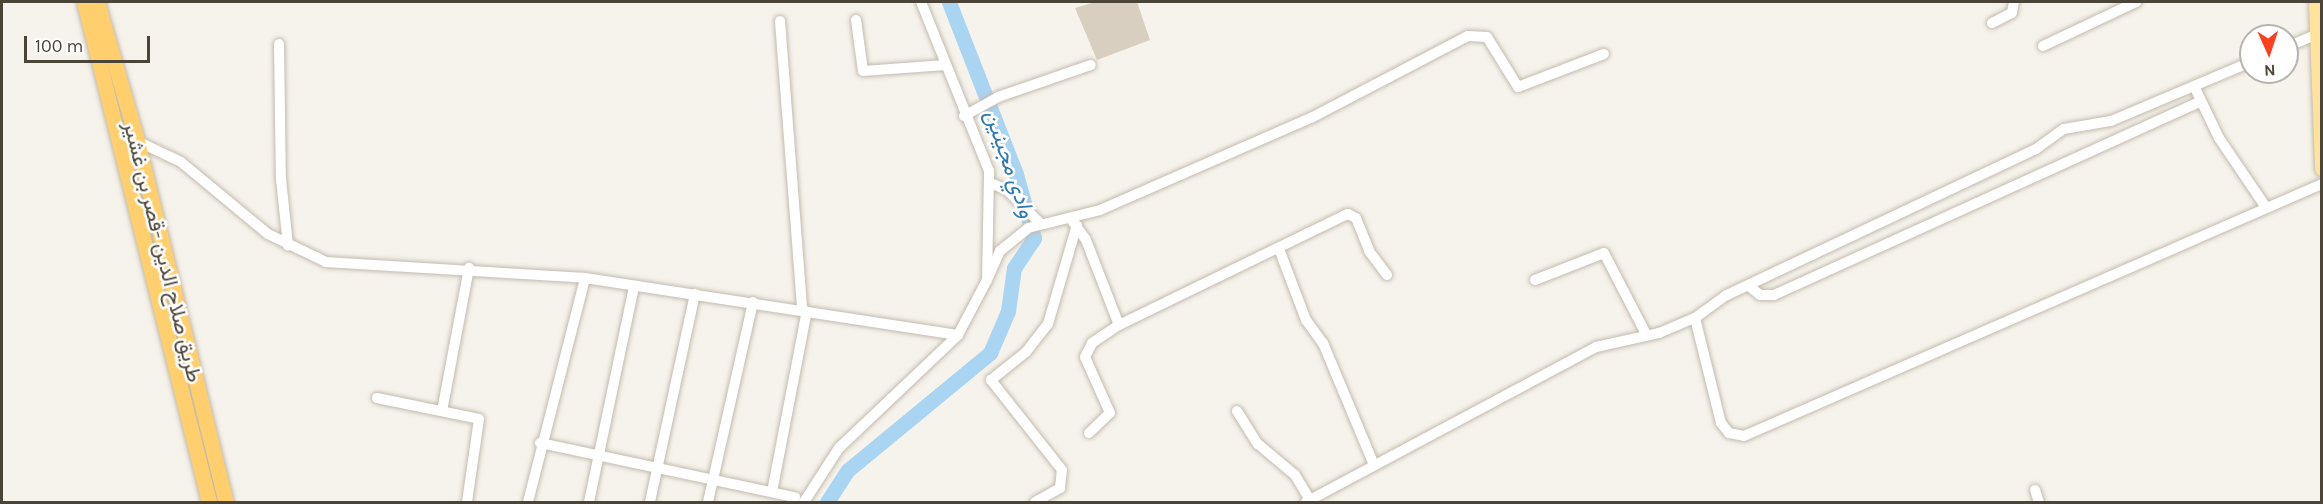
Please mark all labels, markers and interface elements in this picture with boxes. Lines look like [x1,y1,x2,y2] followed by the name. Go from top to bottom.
[27,24,153,62] scale bar
[2239,24,2299,84] north arrow
[35,35,83,57] text: 100 m
[2264,61,2276,80] text: N
[978,107,1040,221] water label: وادي مجينين
[118,119,208,385] street label: طريق صلاح الدين -قصر بن غشير

